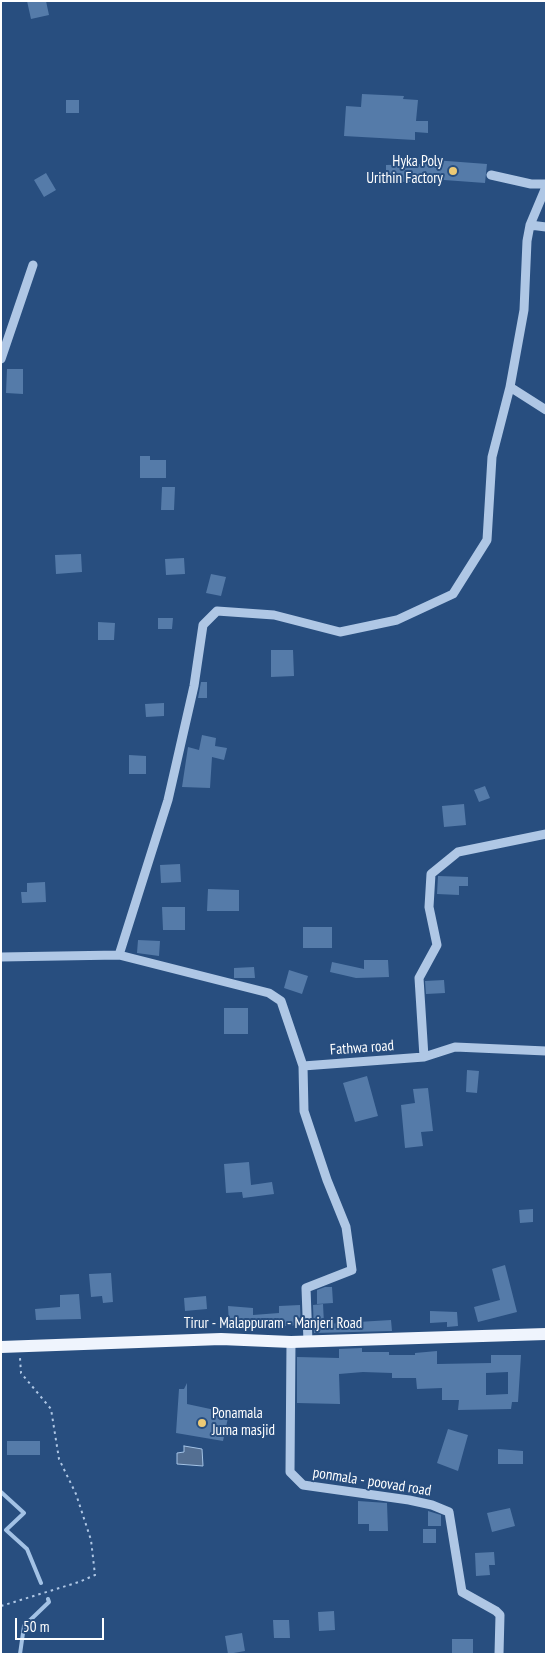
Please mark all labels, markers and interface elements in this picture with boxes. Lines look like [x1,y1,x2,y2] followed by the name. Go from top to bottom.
[366,153,443,188] place label: Hyka Poly Urithin Factory
[447,165,459,177] marker: Hyka Poly Urithin Factory
[329,1037,395,1059] street label: Fathwa road
[184,1315,362,1333] street label: Tirur - Malappuram - Manjeri Road
[212,1405,275,1440] place label: Ponamala Juma masjid
[196,1417,208,1429] marker: Ponamala Juma masjid
[312,1464,432,1500] street label: ponmala - poovad road
[18,1608,106,1640] scale bar
[23,1617,49,1636] text: 50 m

